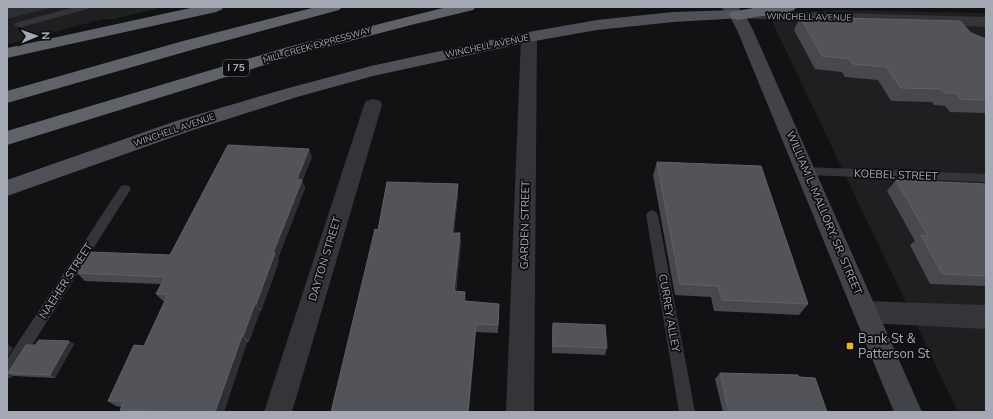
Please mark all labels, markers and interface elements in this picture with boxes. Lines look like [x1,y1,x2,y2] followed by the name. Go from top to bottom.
[766,10,852,24] street label: WINCHELL AVENUE
[16,16,56,56] north arrow
[261,24,373,66] street label: MILL CREEK EXPRESSWAY
[38,31,53,40] text: N
[444,31,530,61] street label: WINCHELL AVENUE
[223,60,249,76] road number: I 75
[132,110,216,150] street label: WINCHELL AVENUE
[783,129,866,298] street label: WILLIAM L. MALLORY, SR. STREET
[854,166,939,184] street label: KOEBEL STREET
[517,180,533,270] street label: GARDEN STREET
[305,215,345,303] street label: DAYTON STREET
[36,240,96,322] street label: NAEHER STREET
[655,273,683,353] street label: CURREY ALLEY
[858,330,930,363] place label: Bank St & Patterson St
[845,341,855,351] marker: Bank St & Patterson St

